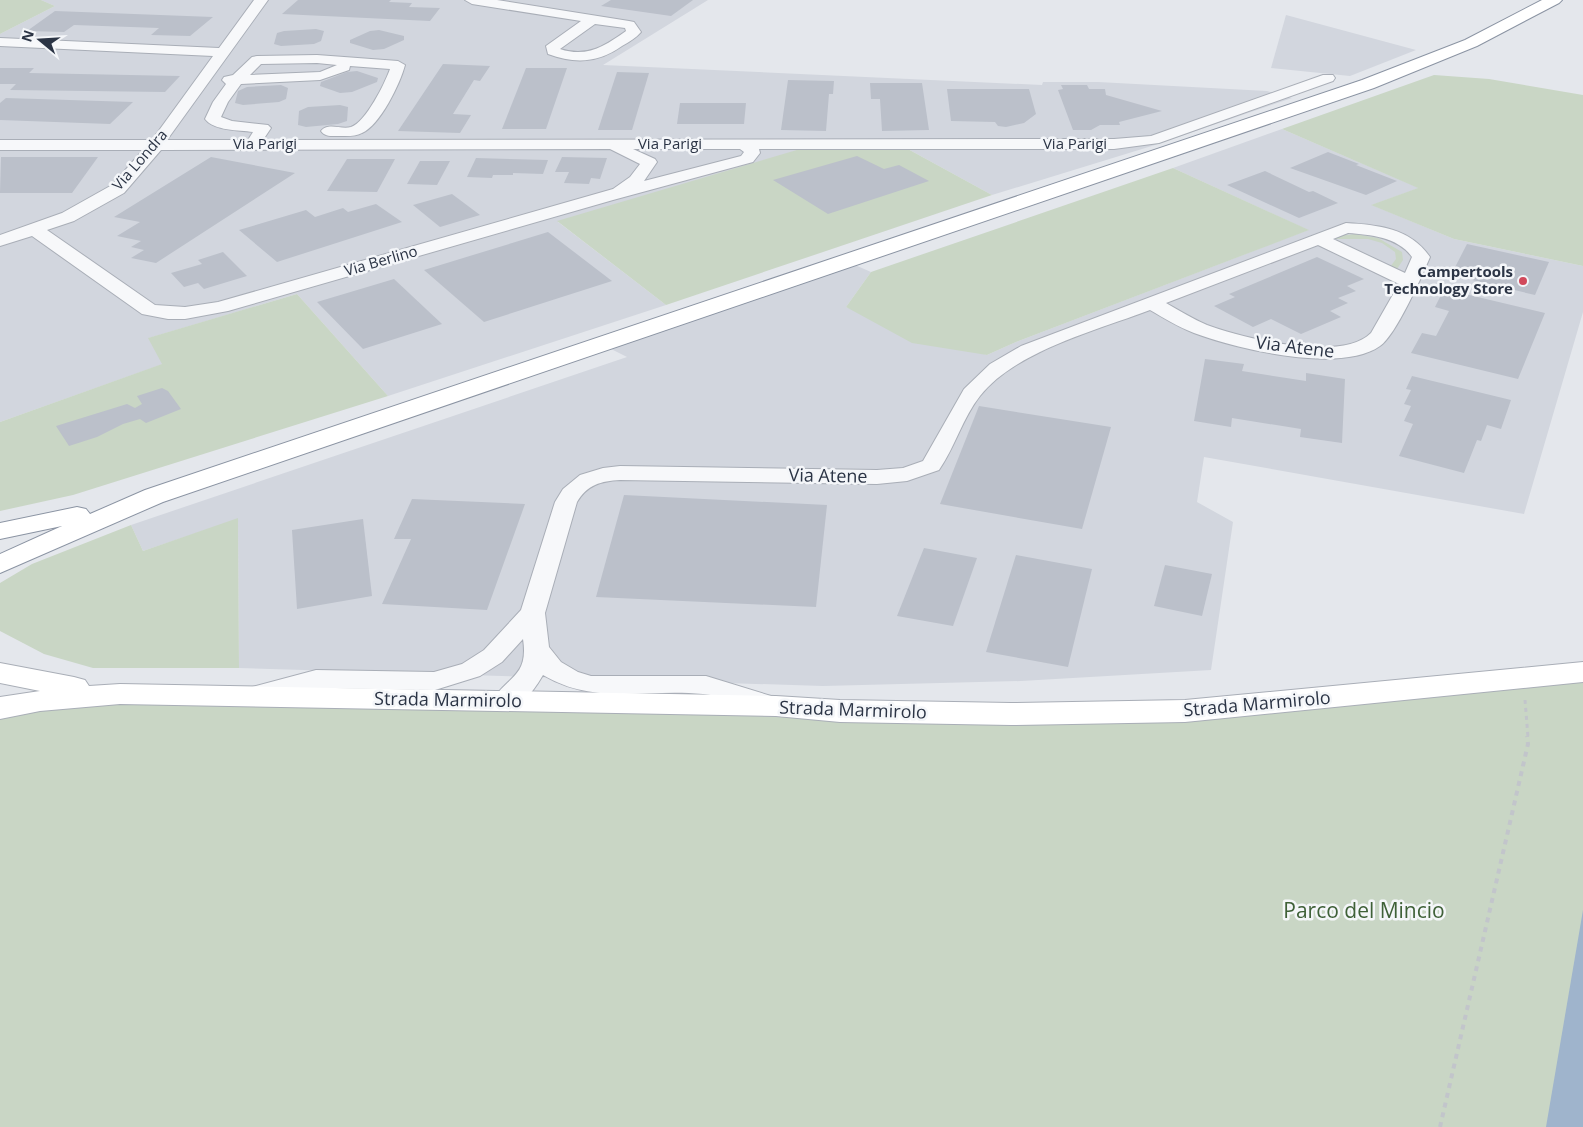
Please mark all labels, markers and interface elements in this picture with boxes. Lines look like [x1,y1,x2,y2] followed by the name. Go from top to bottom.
[15,15,65,65] north arrow
[16,27,38,44] text: N
[107,125,171,194] street label: Via Londra
[233,133,297,153] street label: Via Parigi
[638,133,702,153] street label: Via Parigi
[1043,133,1107,153] street label: Via Parigi
[342,240,420,280] street label: Via Berlino
[1384,261,1513,298] place label: Campertools Technology Store
[1517,275,1529,287] marker: Campertools Technology Store
[1254,329,1336,363] street label: Via Atene
[788,462,868,488] street label: Via Atene
[1182,685,1332,721] street label: Strada Marmirolo
[374,686,522,712] street label: Strada Marmirolo
[779,694,927,724] street label: Strada Marmirolo
[1283,896,1445,924] park label: Parco del Mincio

